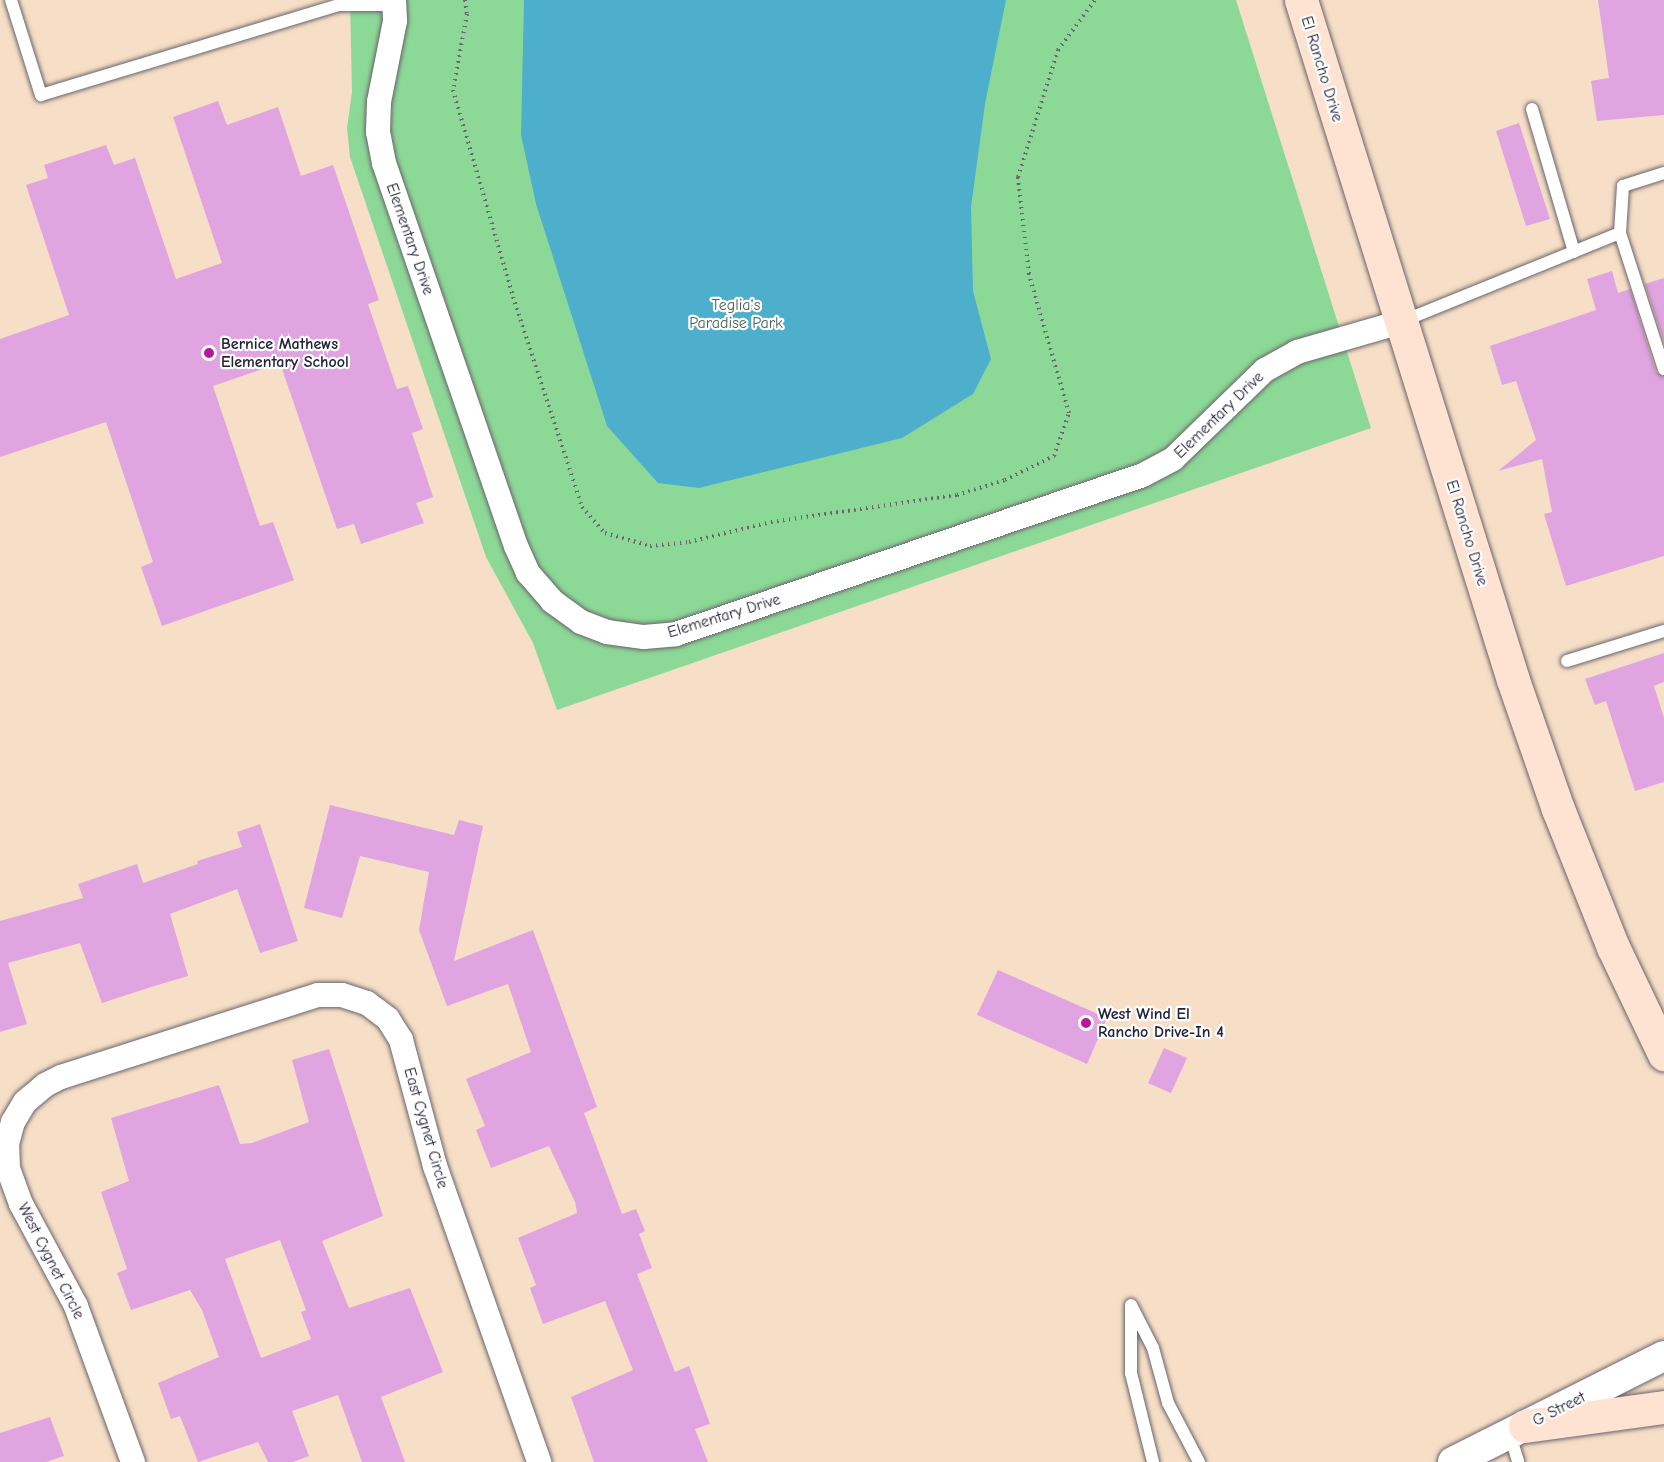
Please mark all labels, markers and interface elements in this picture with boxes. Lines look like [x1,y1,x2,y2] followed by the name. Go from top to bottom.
[1297,14,1347,124] street label: El Rancho Drive
[382,181,438,297] street label: Elementary Drive
[689,295,783,333] park label: Teglia's Paradise Park
[221,334,349,372] place label: Bernice Mathews Elementary School
[202,346,216,360] marker: Bernice Mathews Elementary School
[1170,367,1268,463] street label: Elementary Drive
[1442,478,1492,588] street label: El Rancho Drive
[665,590,783,642] street label: Elementary Drive
[1098,1004,1224,1042] place label: West Wind El Rancho Drive-In 4
[1079,1016,1093,1030] marker: West Wind El Rancho Drive-In 4
[400,1065,452,1191] street label: East Cygnet Circle
[13,1200,89,1322] street label: West Cygnet Circle
[1529,1388,1589,1430] street label: G Street

